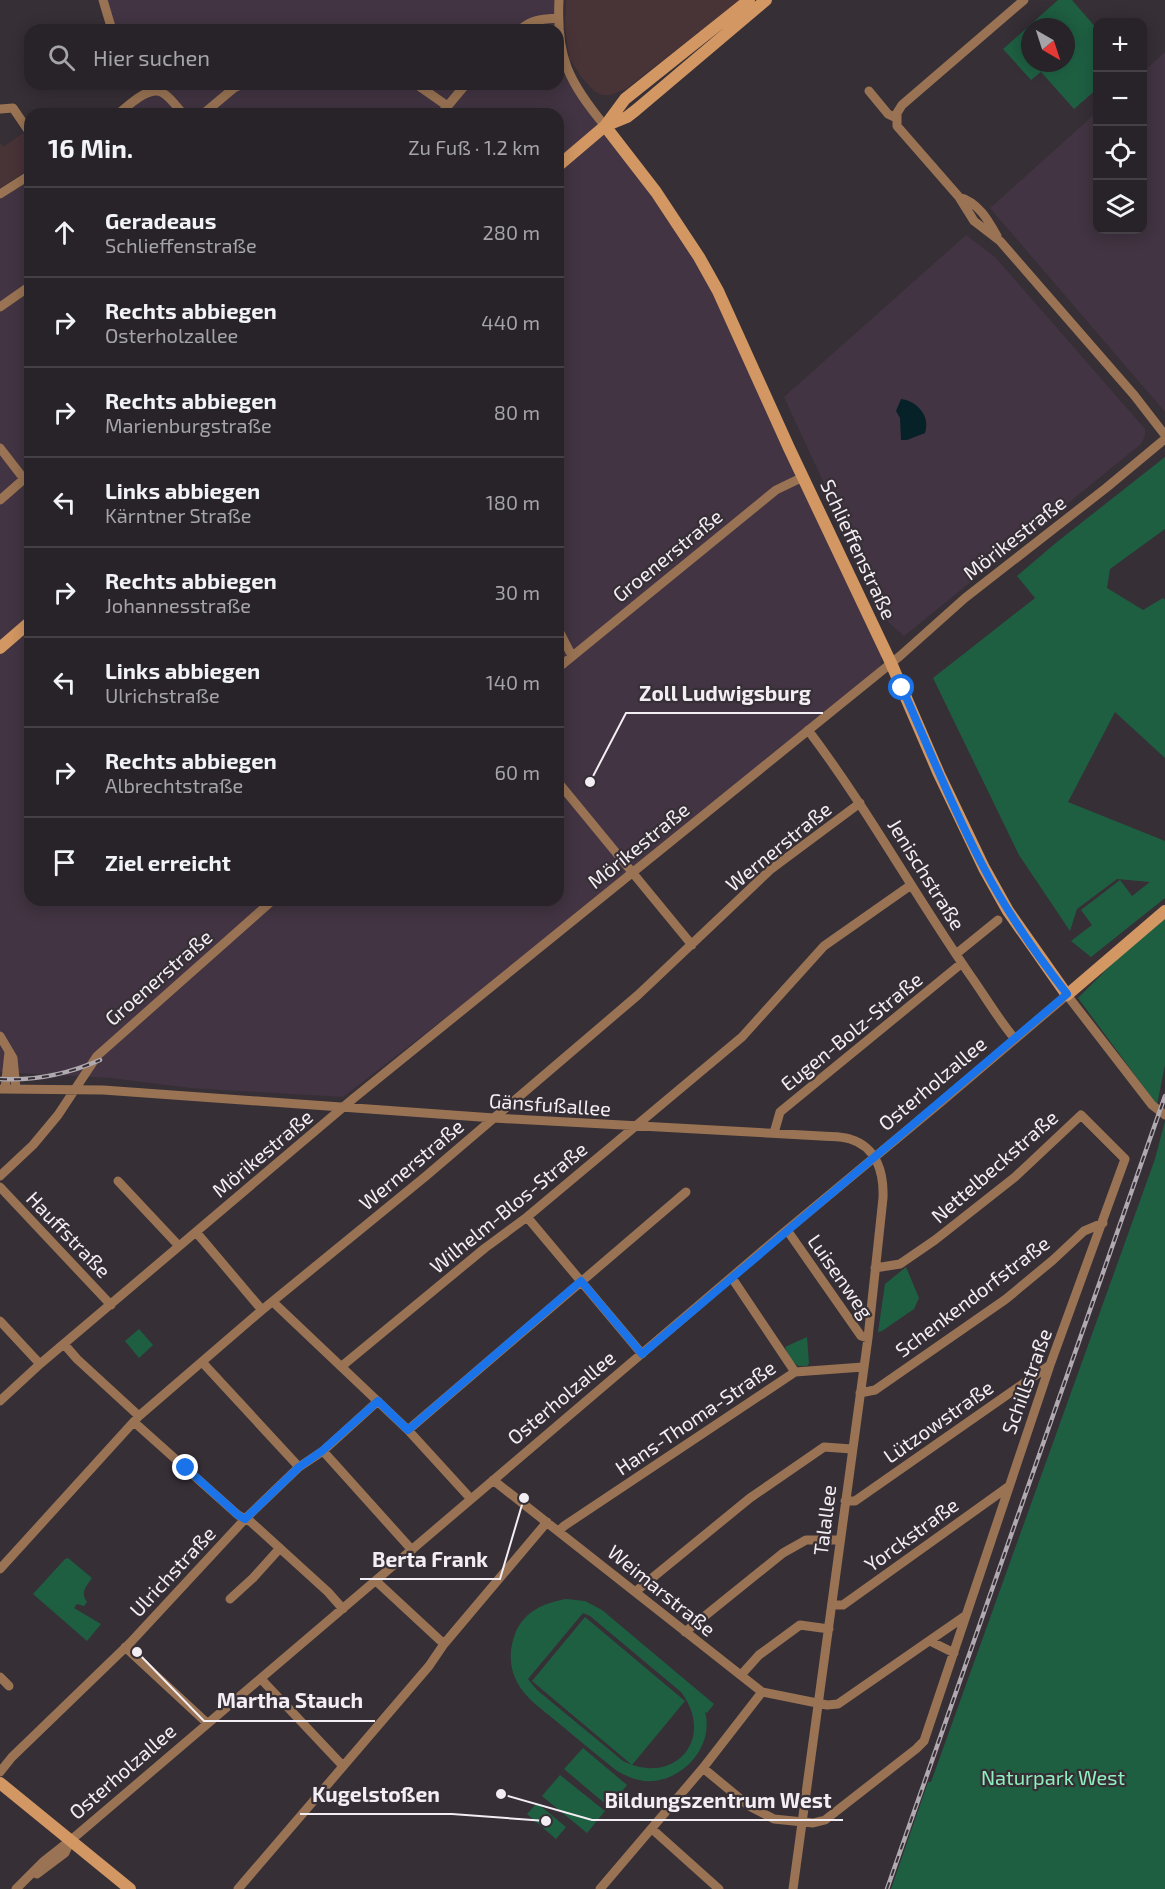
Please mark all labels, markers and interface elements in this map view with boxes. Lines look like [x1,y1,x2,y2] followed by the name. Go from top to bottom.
[1021,18,1075,72] north arrow
[1093,18,1147,234] map controls
[1093,18,1147,72] button: +
[24,24,564,90] search box
[45,41,78,74] icon: search
[93,44,210,70] text: Hier suchen
[1093,72,1147,126] button: −
[1093,126,1147,180] button: locate
[48,132,133,163] text: 16 Min.
[408,135,540,159] text: Zu Fuß · 1.2 km
[1093,180,1147,234] button: layers
[105,207,216,233] text: Geradeaus
[48,216,81,249] icon: ahead
[483,220,540,244] text: 280 m
[105,233,257,257] text: Schlieffenstraße
[105,297,277,323] text: Rechts abbiegen
[48,306,81,339] icon: right
[481,310,540,334] text: 440 m
[105,323,238,347] text: Osterholzallee
[105,387,277,413] text: Rechts abbiegen
[48,396,81,429] icon: right
[494,400,540,424] text: 80 m
[105,413,272,437] text: Marienburgstraße
[816,475,902,623] street label: Schlieffenstraße
[105,477,260,503] text: Links abbiegen
[48,486,81,519] icon: left
[486,490,540,514] text: 180 m
[958,490,1070,584] street label: Mörikestraße
[105,503,251,527] text: Kärntner Straße
[607,504,727,606] street label: Groenerstraße
[105,567,277,593] text: Rechts abbiegen
[48,576,81,609] icon: right
[495,580,540,604] text: 30 m
[105,593,251,617] text: Johannesstraße
[105,657,260,683] text: Links abbiegen
[48,666,81,699] icon: left
[486,670,540,694] text: 140 m
[626,674,823,713] callout: Zoll Ludwigsburg
[888,674,914,700] route start
[639,680,811,705] text: Zoll Ludwigsburg
[105,683,220,707] text: Ulrichstraße
[105,747,277,773] text: Rechts abbiegen
[48,756,81,789] icon: right
[495,760,540,784] text: 60 m
[105,773,243,797] text: Albrechtstraße
[720,796,836,896] street label: Wernerstraße
[582,797,694,893] street label: Mörikestraße
[883,814,971,934] street label: Jenischstraße
[48,846,81,879] icon: arrive
[105,849,231,875] text: Ziel erreicht
[100,924,216,1030] street label: Groenerstraße
[775,967,927,1095] street label: Eugen-Bolz-Straße
[873,1031,991,1135] street label: Osterholzallee
[488,1088,612,1120] street label: Gänsfußallee
[207,1104,317,1202] street label: Mörikestraße
[926,1104,1062,1228] street label: Nettelbeckstraße
[354,1113,468,1215] street label: Wernerstraße
[425,1136,591,1278] street label: Wilhelm-Blos-Straße
[22,1186,116,1282] street label: Hauffstraße
[803,1229,879,1323] street label: Luisenweg
[890,1230,1054,1362] street label: Schenkendorfstraße
[996,1325,1056,1437] street label: Schillstraße
[502,1345,620,1449] street label: Osterholzallee
[610,1355,780,1479] street label: Hans-Thoma-Straße
[879,1374,997,1468] street label: Lützowstraße
[172,1454,198,1480] route end
[808,1483,840,1557] street label: Talallee
[859,1492,963,1576] street label: Yorckstraße
[124,1521,220,1621] street label: Ulrichstraße
[603,1539,721,1641] street label: Weimarstraße
[360,1540,500,1579] callout: Berta Frank
[372,1546,488,1571] text: Berta Frank
[204,1682,375,1721] callout: Martha Stauch
[217,1687,363,1712] text: Martha Stauch
[64,1718,180,1824] street label: Osterholzallee
[981,1765,1125,1789] park label: Naturpark West
[300,1775,452,1814] callout: Kugelstoßen
[312,1781,440,1806] text: Kugelstoßen
[592,1781,843,1820] callout: Bildungszentrum West
[604,1787,832,1812] text: Bildungszentrum West

